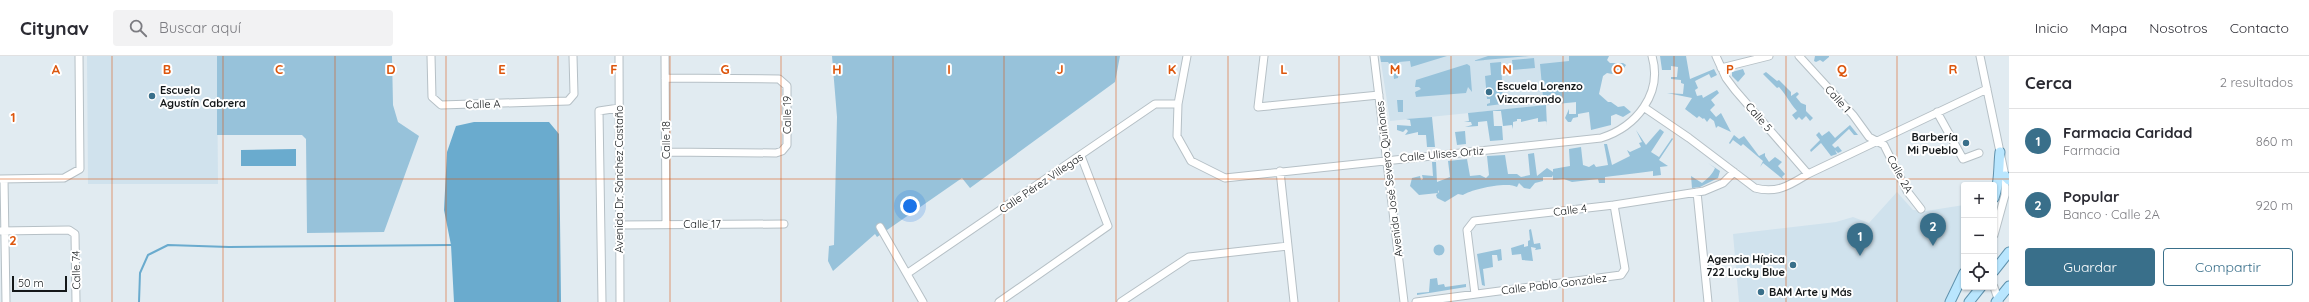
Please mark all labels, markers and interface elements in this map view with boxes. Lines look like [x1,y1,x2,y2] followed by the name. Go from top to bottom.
[113,10,393,46] search box
[20,16,89,40] text: Citynav
[127,17,149,39] icon: search
[159,18,241,37] text: Buscar aquí
[2035,19,2068,37] text: Inicio
[2090,19,2127,37] text: Mapa
[2149,19,2208,37] text: Nosotros
[2230,19,2289,37] text: Contacto
[52,61,61,77] text: A
[163,61,171,77] text: B
[275,61,283,77] text: C
[386,61,396,77] text: D
[498,61,506,77] text: E
[610,61,618,77] text: F
[720,61,730,77] text: G
[832,61,842,77] text: H
[947,61,951,77] text: I
[1056,61,1064,77] text: J
[1168,61,1177,77] text: K
[1280,61,1288,77] text: L
[1390,61,1400,77] text: M
[1502,61,1512,77] text: N
[1613,61,1623,77] text: O
[1726,61,1734,77] text: P
[1837,61,1848,77] text: Q
[1949,61,1958,77] text: R
[2025,72,2072,93] text: Cerca
[2220,74,2293,90] text: 2 resultados
[1497,79,1583,106] place label: Escuela Lorenzo Vizcarrondo
[1822,82,1854,116] street label: Calle 1
[160,83,246,110] place label: Escuela Agustín Cabrera
[1484,87,1494,97] marker: Escuela Lorenzo Vizcarrondo
[147,91,157,101] marker: Escuela Agustín Cabrera
[465,96,501,112] street label: Calle A
[780,96,794,134] street label: Calle 19
[1372,100,1406,258] street label: Avenida José Severo Quiñones
[1743,100,1775,134] street label: Calle 5
[612,105,626,253] street label: Avenida Dr. Sánchez Castaño
[10,109,16,125] text: 1
[659,121,673,159] street label: Calle 18
[2063,123,2192,142] text: Farmacia Caridad
[1907,130,1958,157] place label: Barbería Mi Pueblo
[2035,133,2041,149] text: 1
[2256,133,2293,149] text: 860 m
[1961,138,1971,148] marker: Barbería Mi Pueblo
[2063,142,2120,158] text: Farmacia
[1399,143,1485,165] street label: Calle Ulises Ortiz
[996,150,1086,216] street label: Calle Pérez Villegas
[1884,153,1916,195] street label: Calle 2A
[1961,182,1997,290] map controls
[1961,182,1997,218] button: +
[2063,187,2119,206] text: Popular
[900,196,920,216] your location
[2034,197,2042,213] text: 2
[2255,197,2293,213] text: 920 m
[1552,201,1588,219] street label: Calle 4
[2063,206,2160,222] text: Banco · Calle 2A
[1920,213,1946,246] pin: 2
[683,217,721,231] street label: Calle 17
[1961,218,1997,254] button: −
[1847,223,1873,256] pin: 1
[9,232,17,248] text: 2
[2025,248,2155,286] button: Guardar
[2163,248,2293,286] button: Compartir
[69,250,83,290] street label: Calle 74
[1706,252,1786,279] place label: Agencia Hípica 722 Lucky Blue
[1961,254,1997,290] button: locate
[1788,260,1798,270] marker: Agencia Hípica 722 Lucky Blue
[1500,271,1608,297] street label: Calle Pablo González
[12,274,67,293] scale bar
[18,276,44,290] text: 50 m
[1769,285,1852,299] place label: BAM Arte y Más
[1756,287,1766,297] marker: BAM Arte y Más

